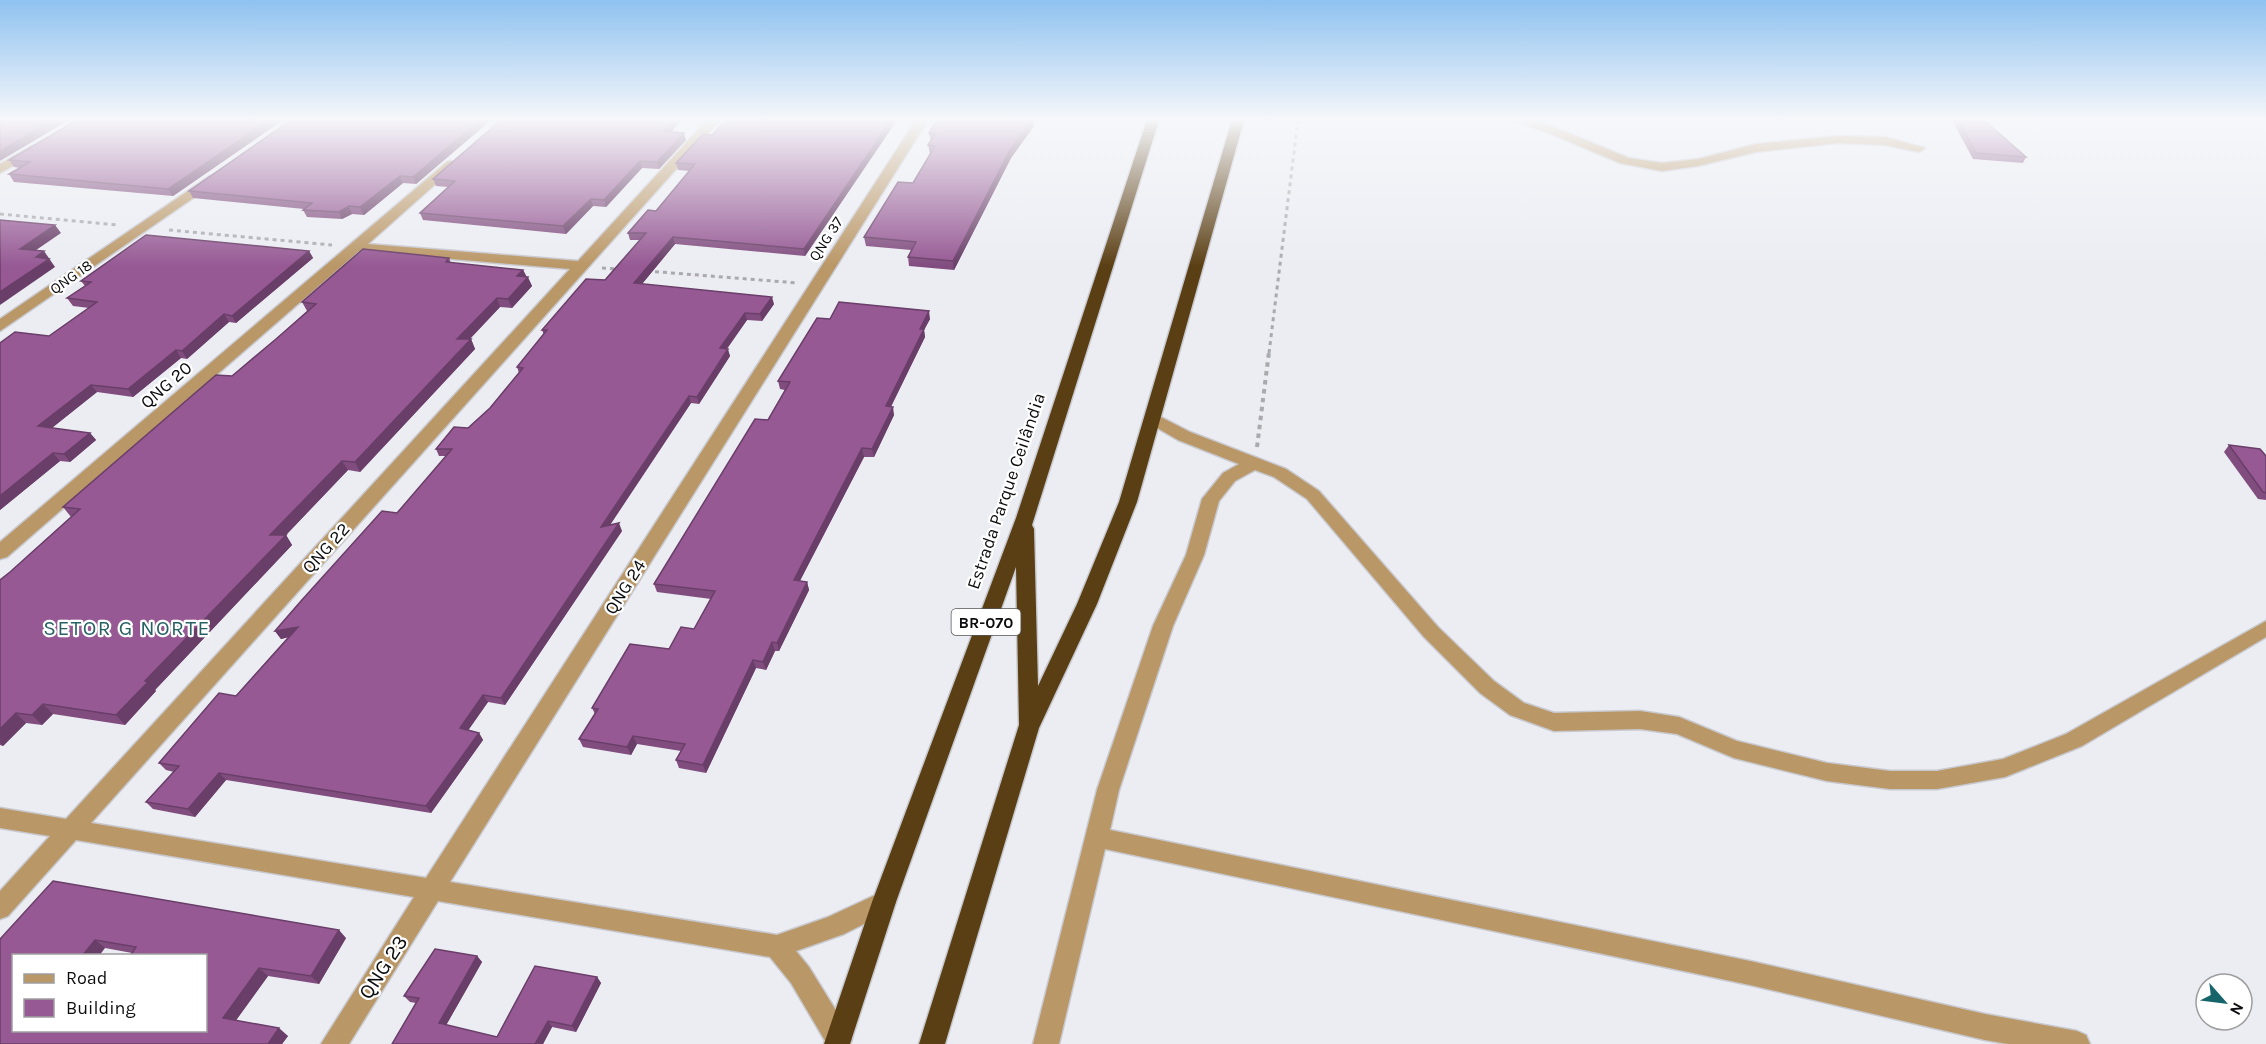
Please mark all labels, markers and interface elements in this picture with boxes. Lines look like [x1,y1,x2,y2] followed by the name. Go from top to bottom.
[805,213,847,265] street label: QNG 37
[46,256,96,298] street label: QNG 18
[136,357,196,413] street label: QNG 20
[962,390,1050,592] street label: Estrada Parque Ceilândia
[297,518,355,578] street label: QNG 22
[600,556,650,618] street label: QNG 24
[952,609,1020,635] road number: BR-070
[43,616,211,640] district label: SETOR G NORTE
[354,931,412,1003] street label: QNG 23
[12,954,207,1032] legend
[66,967,107,989] text: Road
[2194,972,2254,1032] north arrow
[66,997,136,1019] text: Building
[2226,999,2248,1018] text: N

